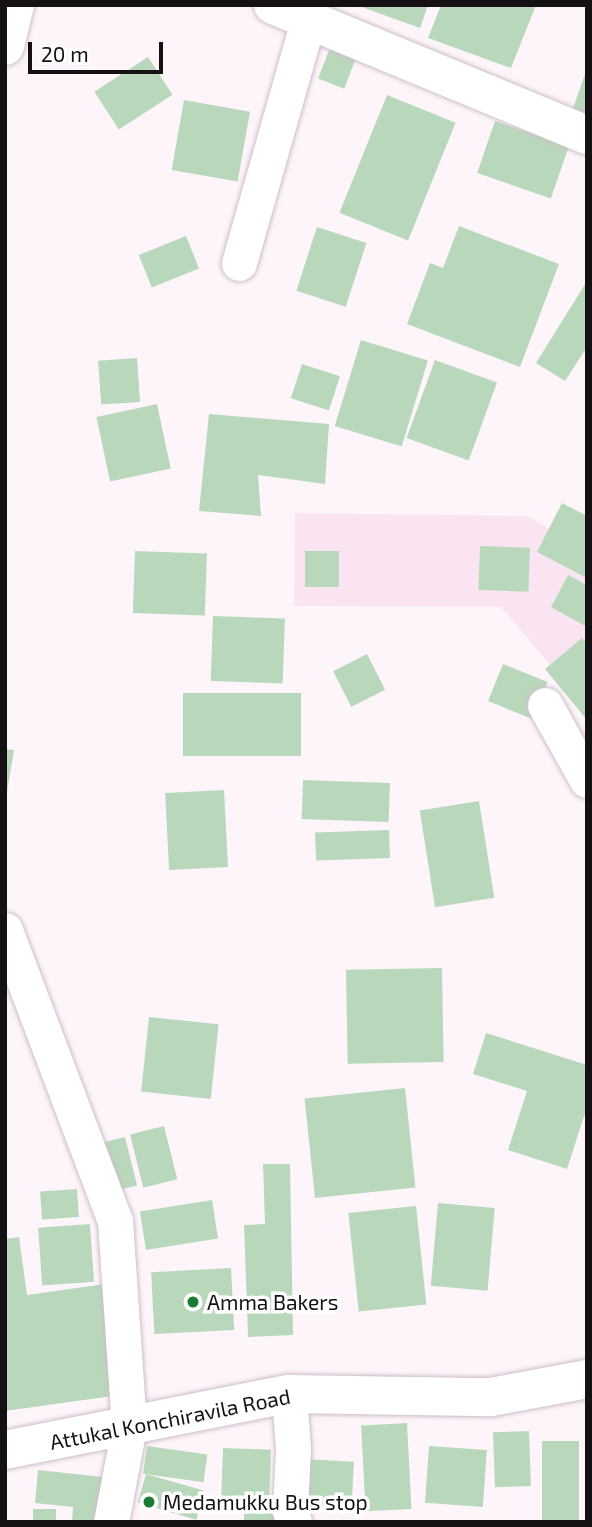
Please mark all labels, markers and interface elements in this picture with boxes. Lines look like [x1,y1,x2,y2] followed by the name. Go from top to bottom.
[32,28,166,72] scale bar
[41,41,89,66] text: 20 m
[207,1289,338,1315] place label: Amma Bakers
[185,1294,201,1310] marker: Amma Bakers
[47,1383,293,1455] street label: Attukal Konchiravila Road
[163,1489,368,1515] place label: Medamukku Bus stop
[141,1494,157,1510] marker: Medamukku Bus stop

